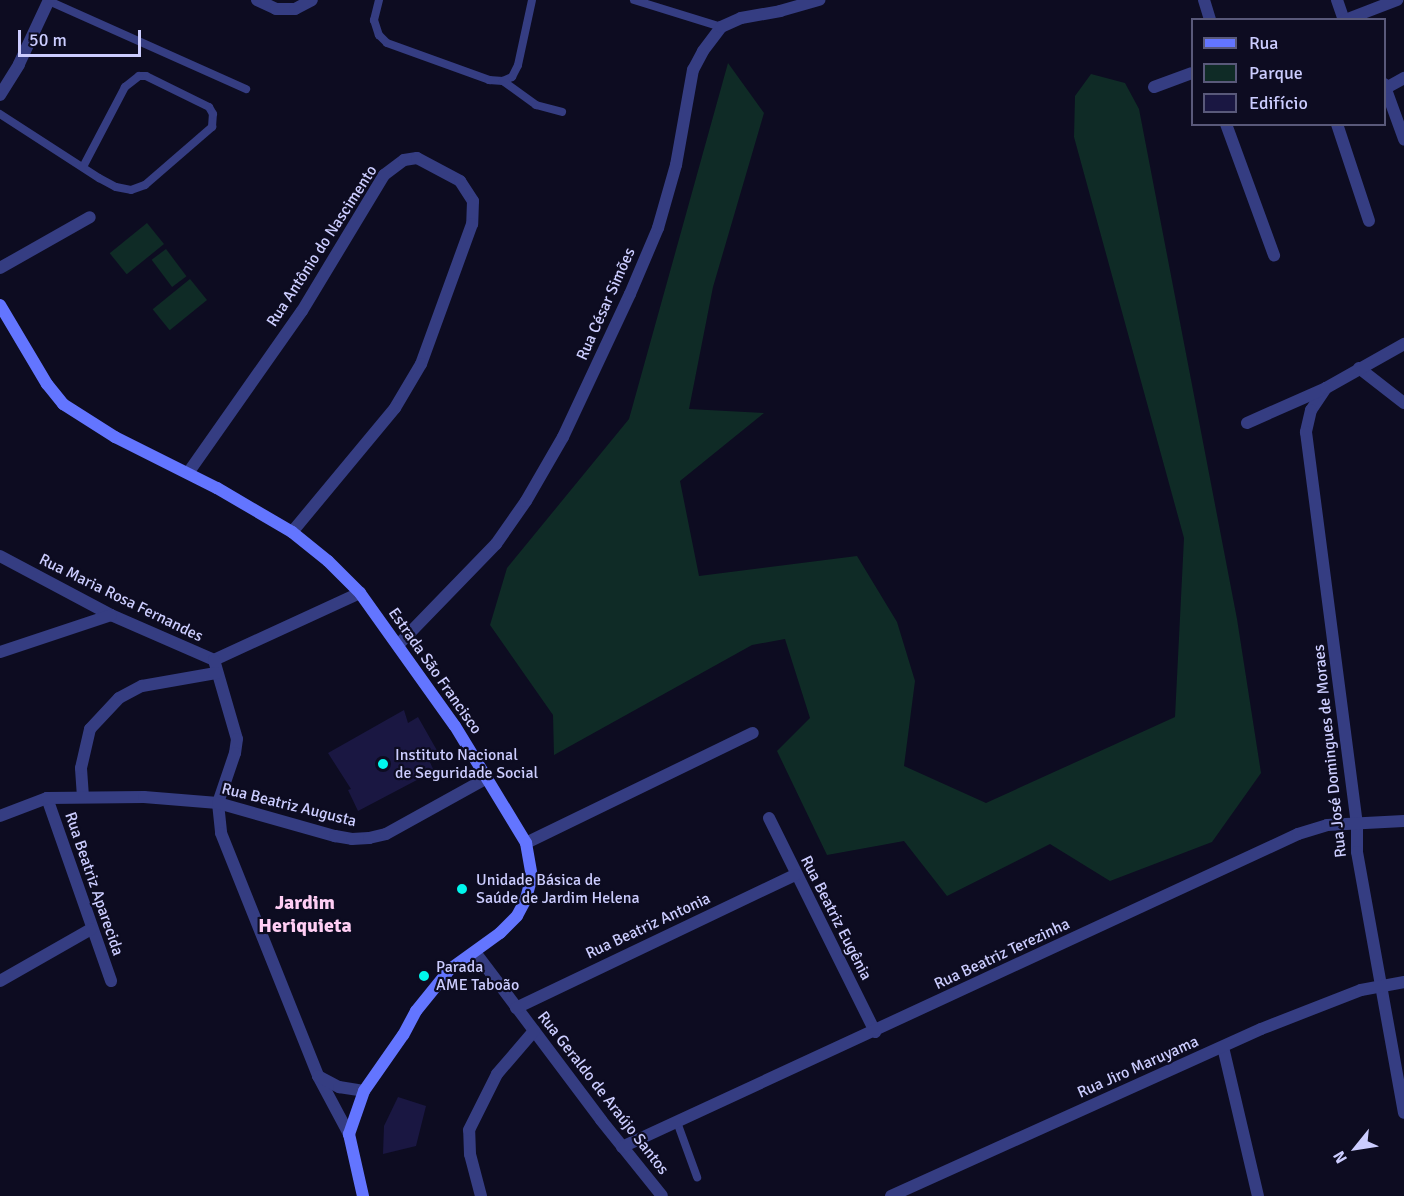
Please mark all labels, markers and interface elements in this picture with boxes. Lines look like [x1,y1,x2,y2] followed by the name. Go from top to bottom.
[21,18,144,56] scale bar
[1191,18,1386,126] legend
[29,29,67,51] text: 50 m
[1249,32,1278,54] text: Rua
[1249,62,1303,84] text: Parque
[1249,92,1308,114] text: Edifício
[263,162,381,330] street label: Rua Antônio do Nascimento
[573,245,639,363] street label: Rua César Simões
[36,550,206,646] street label: Rua Maria Rosa Fernandes
[384,604,486,738] street label: Estrada São Francisco
[1309,644,1351,858] street label: Rua José Domingues de Moraes
[395,745,538,783] place label: Instituto Nacional de Seguridade Social
[376,757,390,771] marker: Instituto Nacional de Seguridade Social
[220,779,358,831] street label: Rua Beatriz Augusta
[60,810,128,958] street label: Rua Beatriz Aparecida
[796,852,876,984] street label: Rua Beatriz Eugênia
[476,870,640,908] place label: Unidade Básica de Saúde de Jardim Helena
[453,880,471,898] marker: Unidade Básica de Saúde de Jardim Helena
[583,889,713,963] street label: Rua Beatriz Antonia
[258,890,352,937] district label: Jardim Heriquieta
[931,914,1073,994] street label: Rua Beatriz Terezinha
[436,957,519,995] place label: Parada AME Taboão
[417,969,431,983] marker: Parada AME Taboão
[533,1008,673,1178] street label: Rua Geraldo de Araújo Santos
[1074,1032,1202,1102] street label: Rua Jiro Maruyama
[1326,1118,1386,1178] north arrow
[1329,1147,1352,1167] text: N

